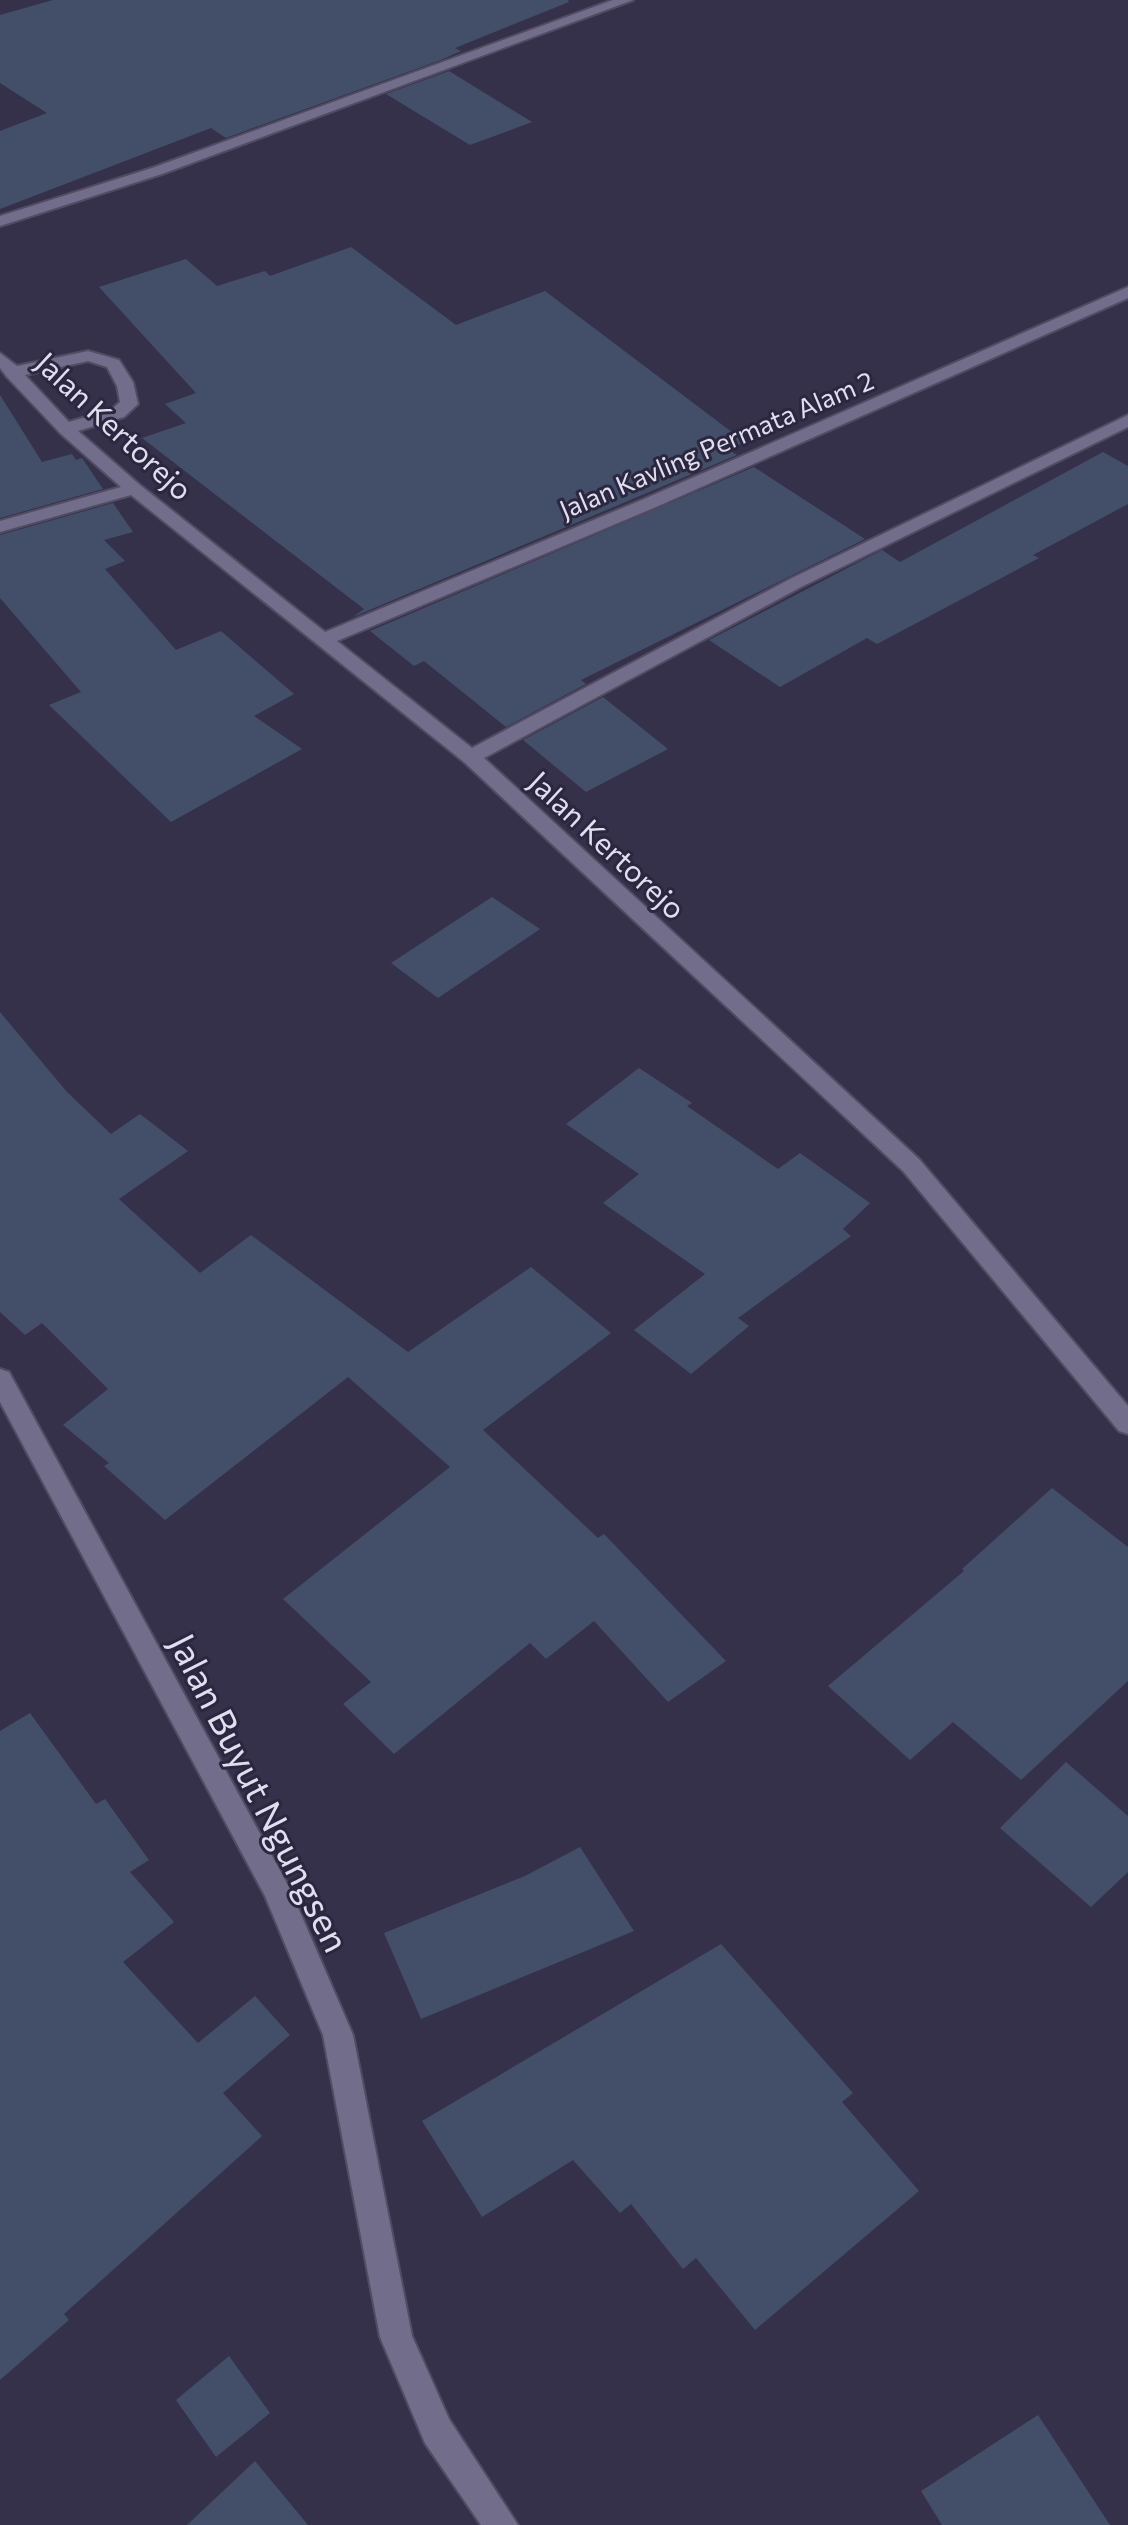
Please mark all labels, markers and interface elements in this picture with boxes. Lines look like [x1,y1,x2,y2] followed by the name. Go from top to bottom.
[29,343,201,507] street label: Jalan Kertorejo
[554,364,878,524] street label: Jalan Kavling Permata Alam 2
[522,762,694,926] street label: Jalan Kertorejo
[162,1625,360,1959] street label: Jalan Buyut Ngungsen

